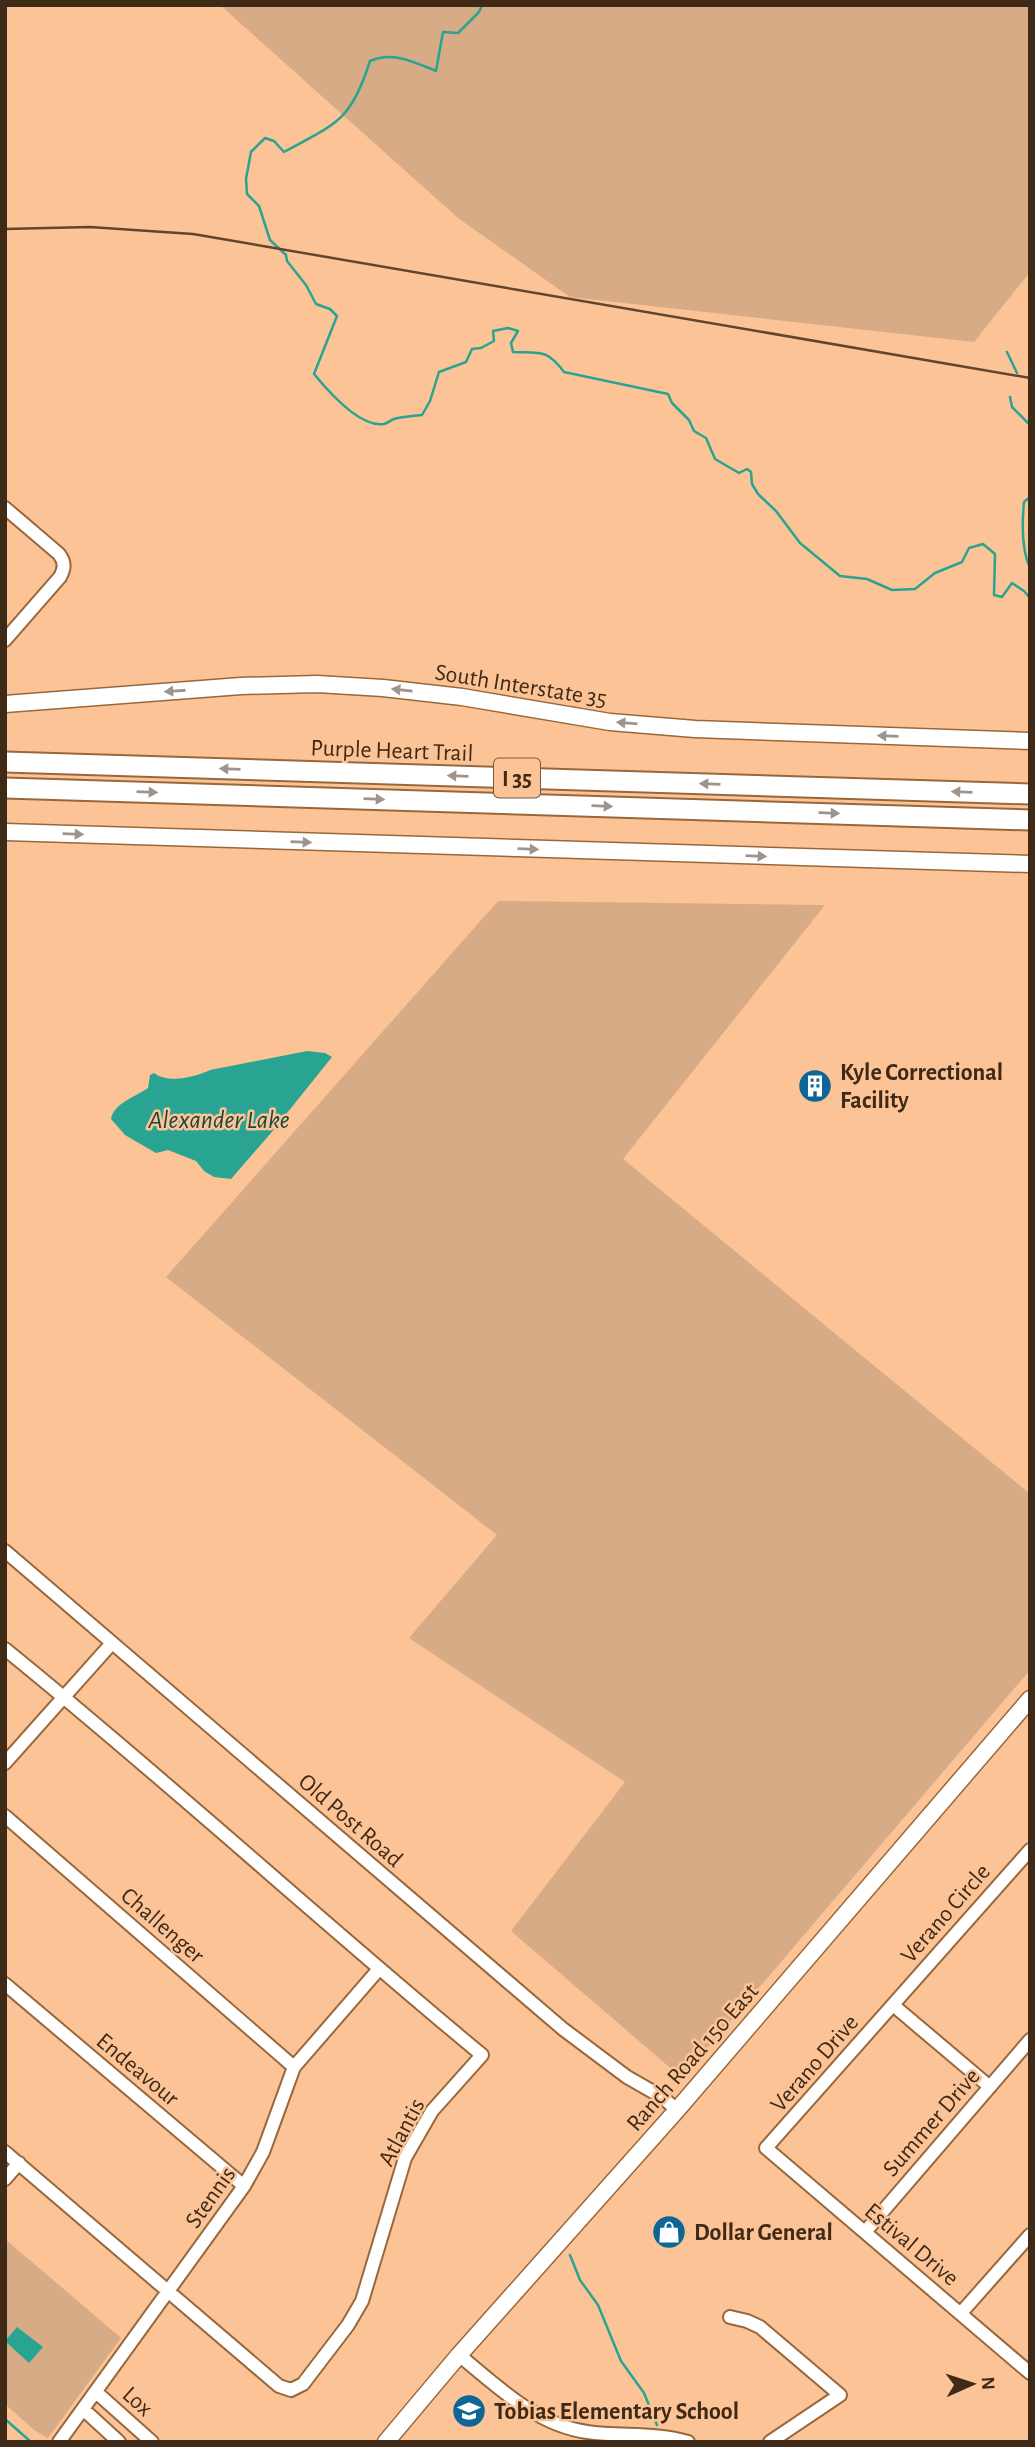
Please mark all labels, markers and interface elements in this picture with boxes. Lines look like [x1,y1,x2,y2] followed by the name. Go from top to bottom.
[433,661,608,711] street label: South Interstate 35
[391,685,413,696] one-way arrow
[164,686,186,697] one-way arrow
[616,717,638,728] one-way arrow
[877,730,899,741] one-way arrow
[310,736,474,766] street label: Purple Heart Trail
[494,758,540,798] road number: I 35
[219,763,241,775] one-way arrow
[447,771,469,782] one-way arrow
[698,779,720,790] one-way arrow
[136,786,158,798] one-way arrow
[950,786,972,798] one-way arrow
[364,794,386,805] one-way arrow
[591,801,613,812] one-way arrow
[818,808,840,819] one-way arrow
[63,829,85,840] one-way arrow
[290,836,312,847] one-way arrow
[517,843,539,855] one-way arrow
[745,850,767,862] one-way arrow
[840,1061,1003,1113] place label: Kyle Correctional Facility
[796,1067,834,1105] building icon: Kyle Correctional Facility
[147,1107,290,1133] water label: Alexander Lake
[294,1769,407,1872] street label: Old Post Road
[897,1860,995,1968] street label: Verano Circle
[116,1883,209,1968] street label: Challenger
[622,1979,763,2136] street label: Ranch Road 150 East
[766,2011,863,2117] street label: Verano Drive
[92,2029,183,2111] street label: Endeavour
[879,2064,985,2181] street label: Summer Drive
[374,2095,430,2170] street label: Atlantis
[181,2162,240,2233] street label: Stennis
[860,2199,963,2291] street label: Estival Drive
[650,2213,688,2251] shop icon: Dollar General
[694,2221,833,2245] place label: Dollar General
[937,2349,1007,2419] north arrow
[978,2376,997,2390] text: N
[118,2382,157,2422] street label: Lox
[450,2392,488,2430] school or university icon: Tobias Elementary School
[494,2400,739,2424] place label: Tobias Elementary School

